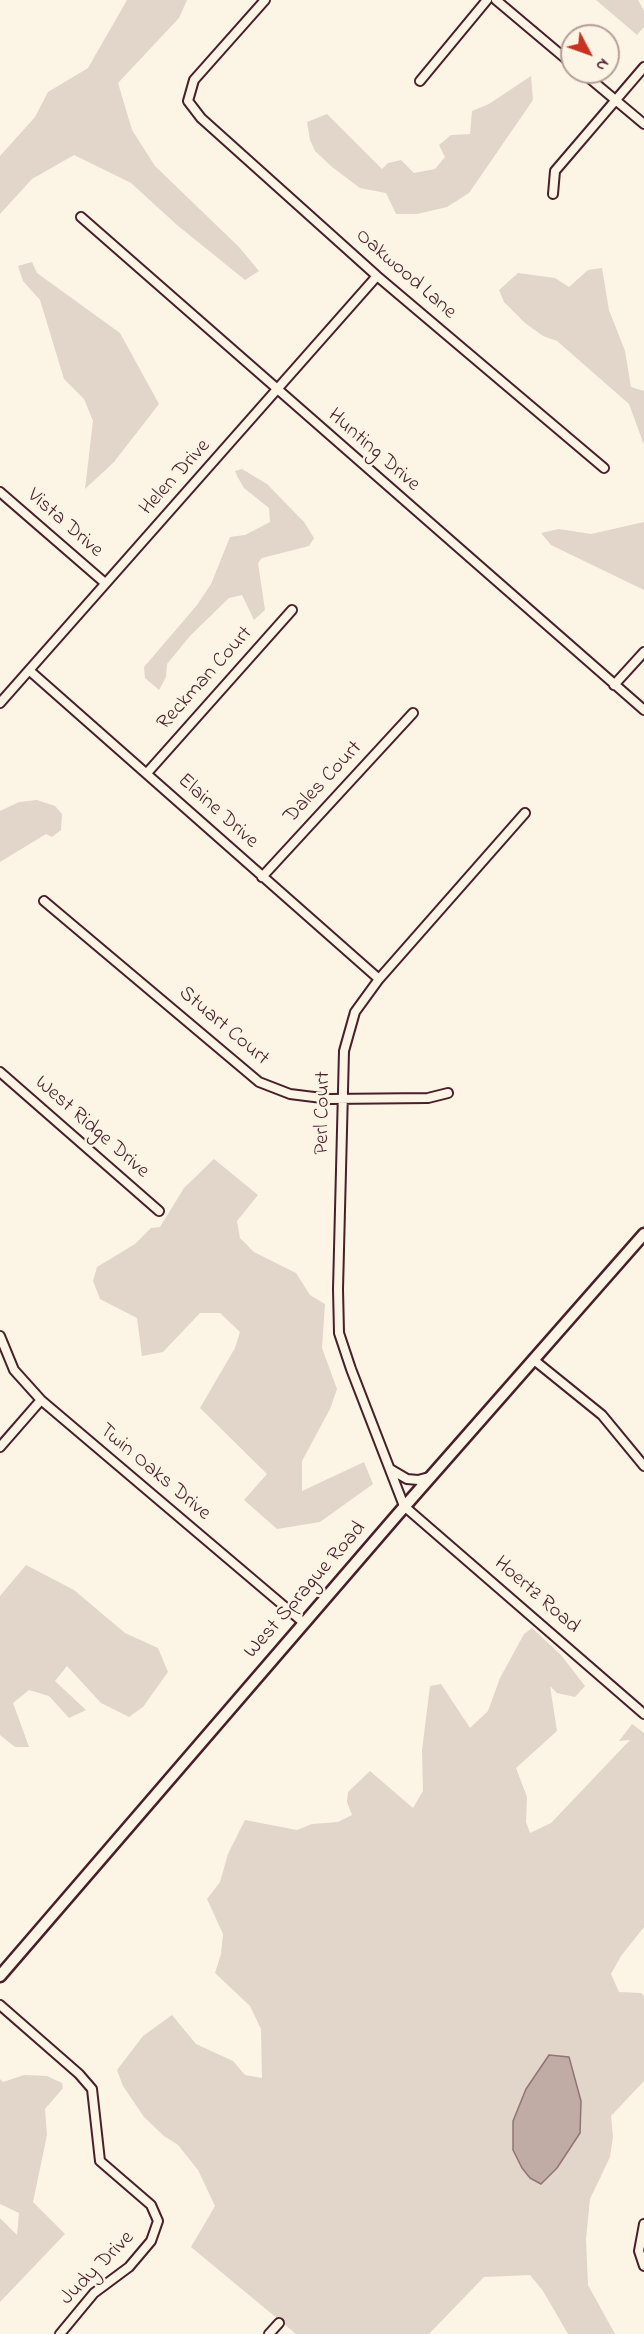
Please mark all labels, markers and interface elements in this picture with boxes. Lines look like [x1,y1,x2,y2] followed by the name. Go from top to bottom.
[560,24,620,84] north arrow
[589,53,615,76] text: N
[349,224,461,326] street label: Oakwood Lane
[322,404,424,498] street label: Hunting Drive
[135,435,217,521] street label: Helen Drive
[21,484,107,564] street label: Vista Drive
[153,622,259,736] street label: Reckman Court
[279,737,369,829] street label: Dales Court
[171,769,263,855] street label: Elaine Drive
[173,982,273,1072] street label: Stuart Court
[28,1071,154,1185] street label: West Ridge Drive
[311,1071,337,1155] street label: Perl Court
[93,1419,215,1527] street label: Twin Oaks Drive
[240,1517,372,1665] street label: West Sprague Road
[488,1552,584,1640] street label: Hoertz Road
[56,2227,140,2311] street label: Judy Drive

